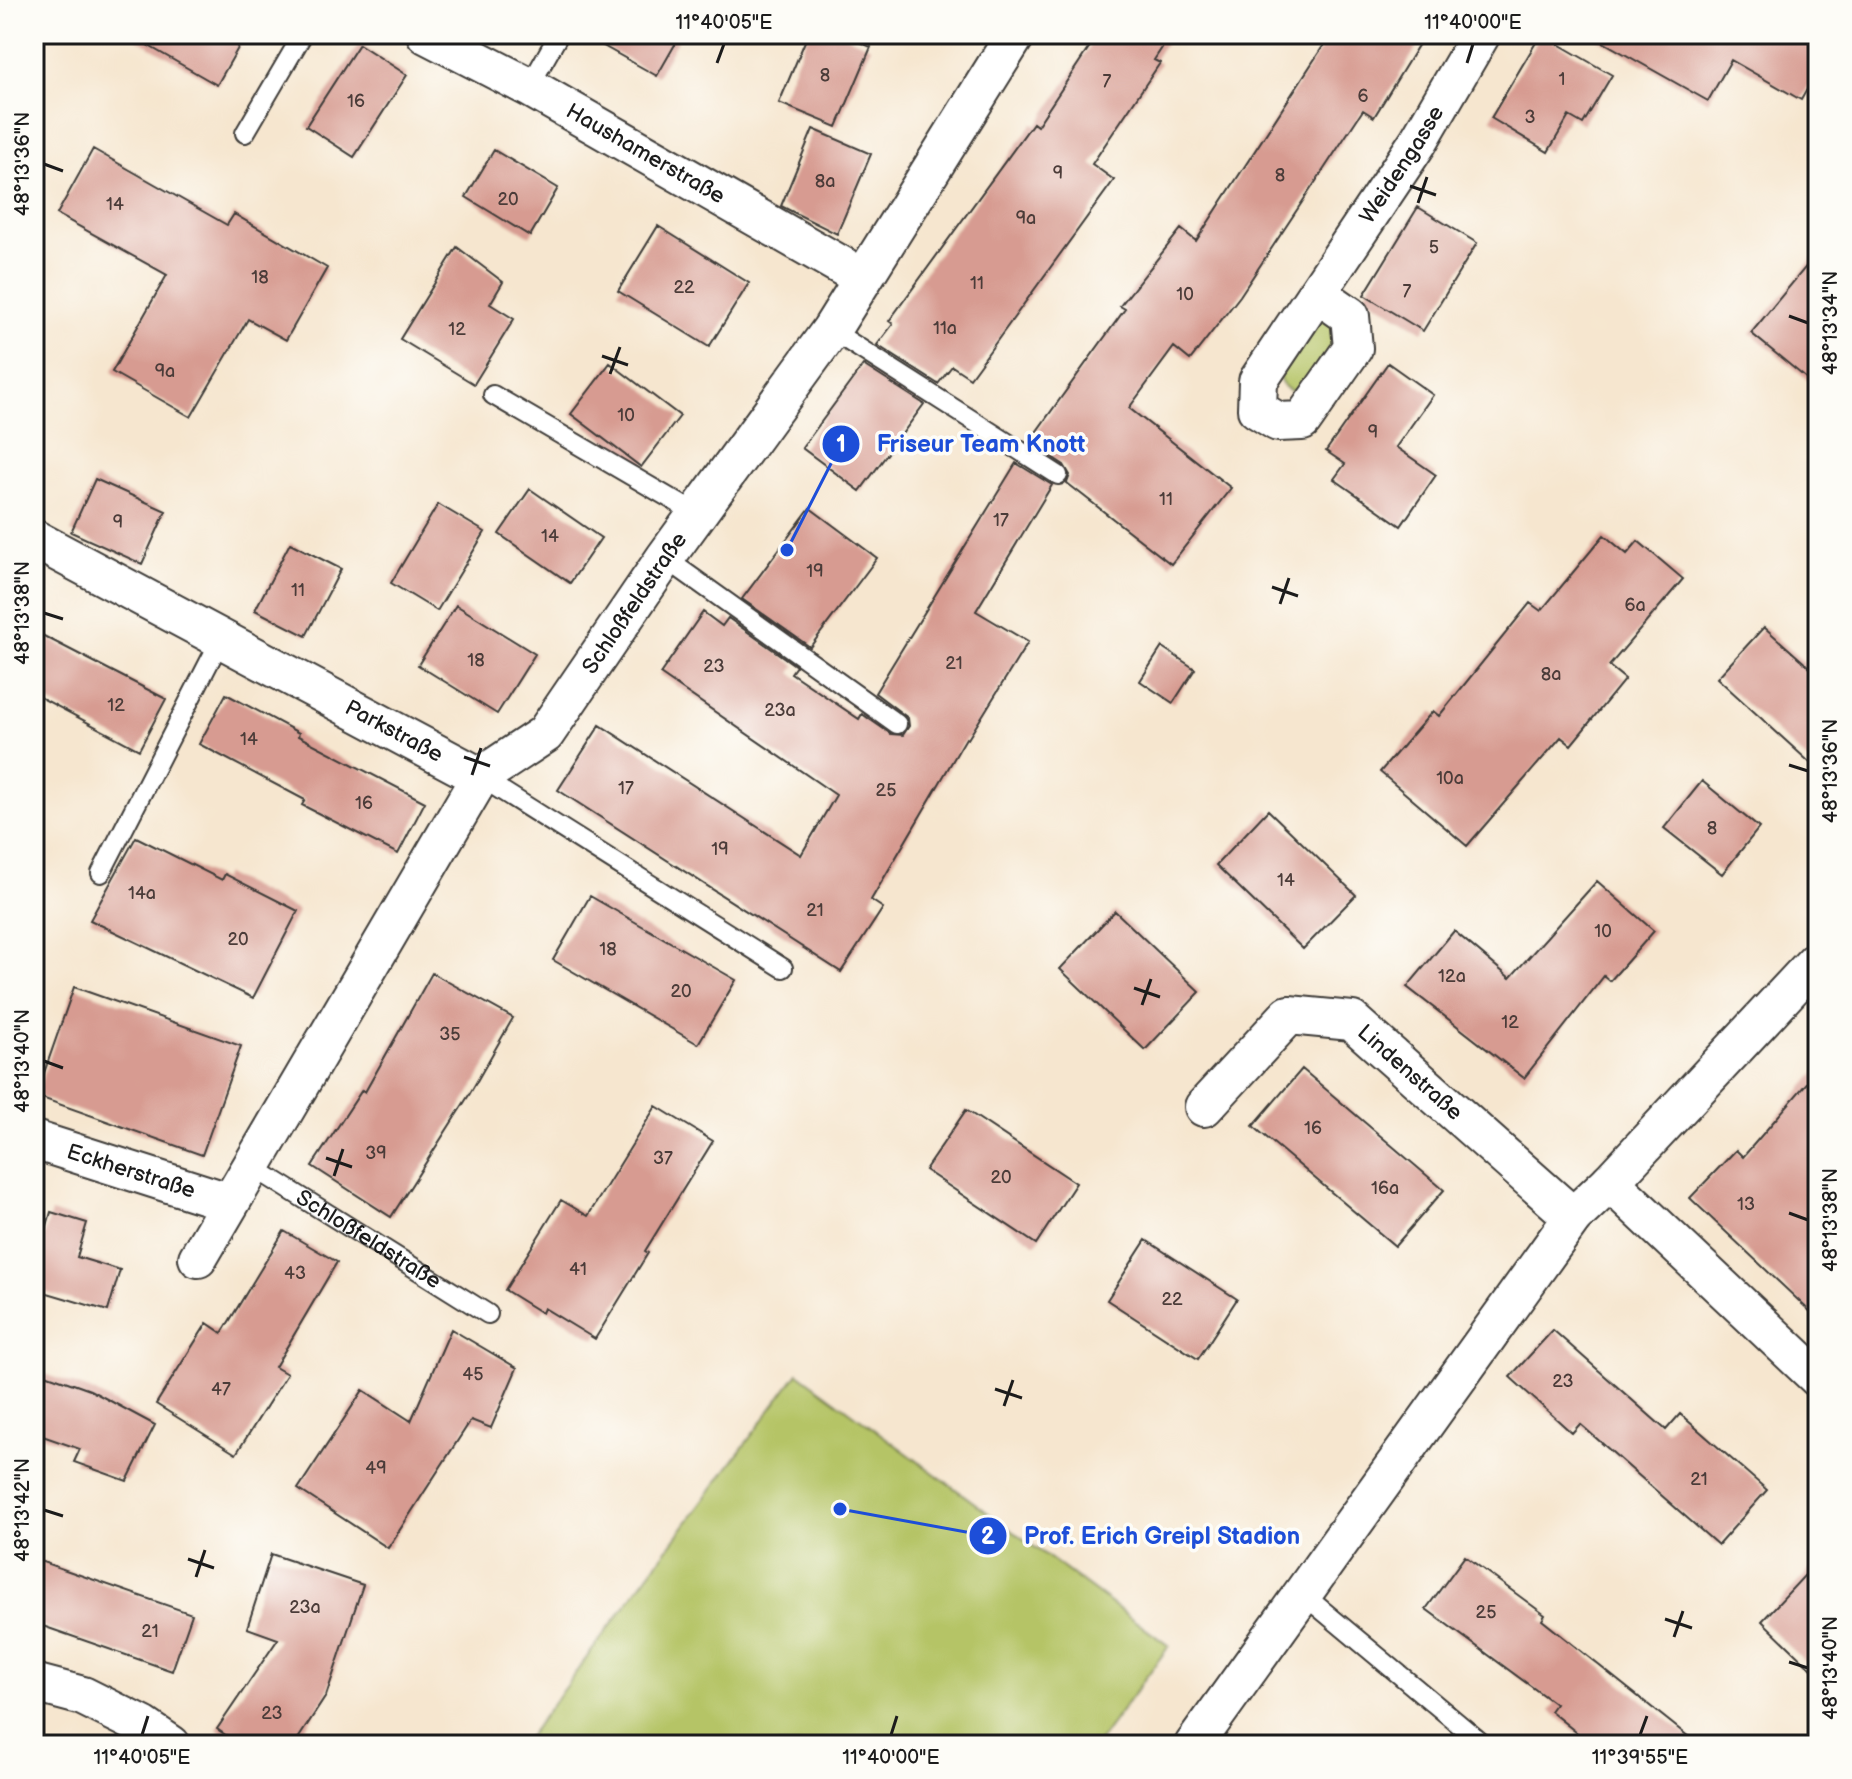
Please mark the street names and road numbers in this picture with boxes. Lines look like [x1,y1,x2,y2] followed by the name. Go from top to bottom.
[561,98,730,210] street label: Haushamerstraße
[1354,101,1450,229] street label: Weidengasse
[576,527,693,679] street label: Schloßfeldstraße
[340,694,448,768] street label: Parkstraße
[1352,1019,1468,1126] street label: Lindenstraße
[64,1138,199,1204] street label: Eckherstraße
[291,1184,446,1295] street label: Schloßfeldstraße

